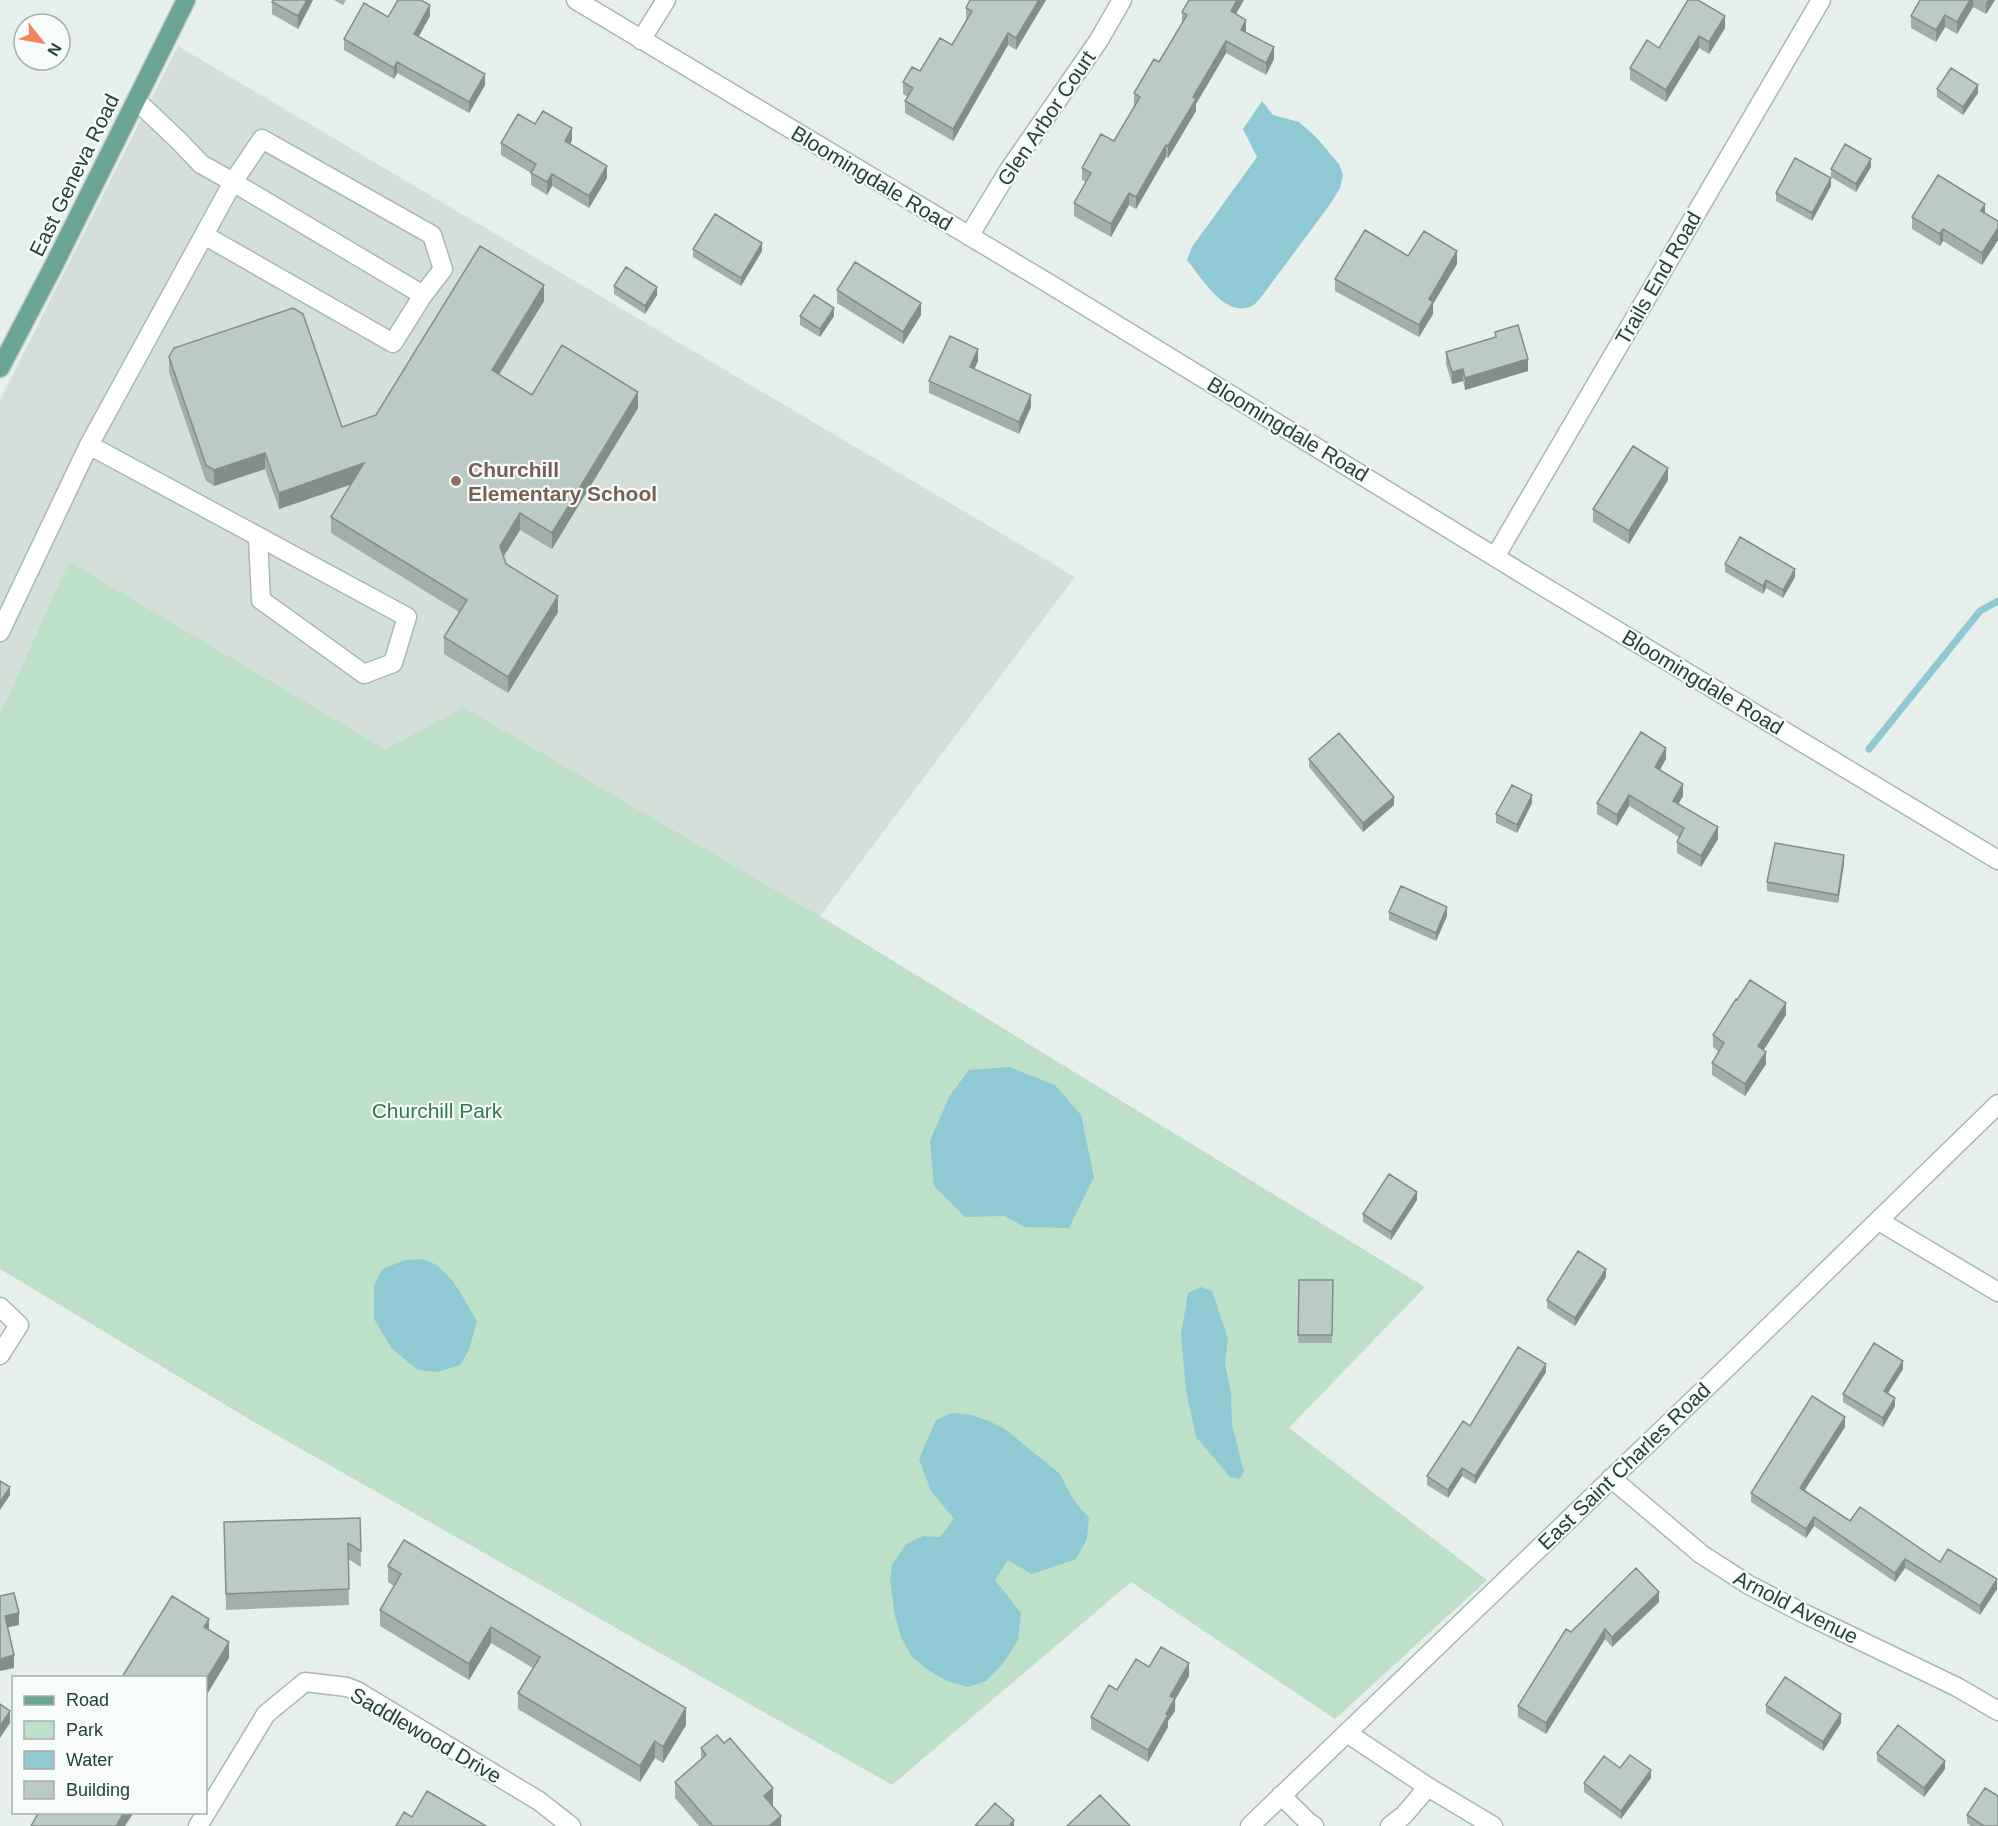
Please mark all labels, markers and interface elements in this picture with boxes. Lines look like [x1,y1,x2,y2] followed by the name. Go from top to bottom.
[12,12,72,72] north arrow
[44,40,65,59] text: N
[992,46,1100,190] street label: Glen Arbor Court
[25,90,123,260] street label: East Geneva Road
[788,121,956,235] street label: Bloomingdale Road
[1611,207,1705,349] street label: Trails End Road
[1204,372,1372,486] street label: Bloomingdale Road
[468,458,657,505] place label: Churchill Elementary School
[449,474,463,488] marker: Churchill Elementary School
[1619,625,1787,739] street label: Bloomingdale Road
[372,1099,503,1122] park label: Churchill Park
[1533,1378,1715,1554] street label: East Saint Charles Road
[1730,1566,1862,1648] street label: Arnold Avenue
[12,1676,207,1814] legend
[346,1682,506,1788] street label: Saddlewood Drive
[66,1690,109,1710] text: Road
[66,1720,104,1740] text: Park
[66,1750,113,1770] text: Water
[66,1780,130,1800] text: Building

